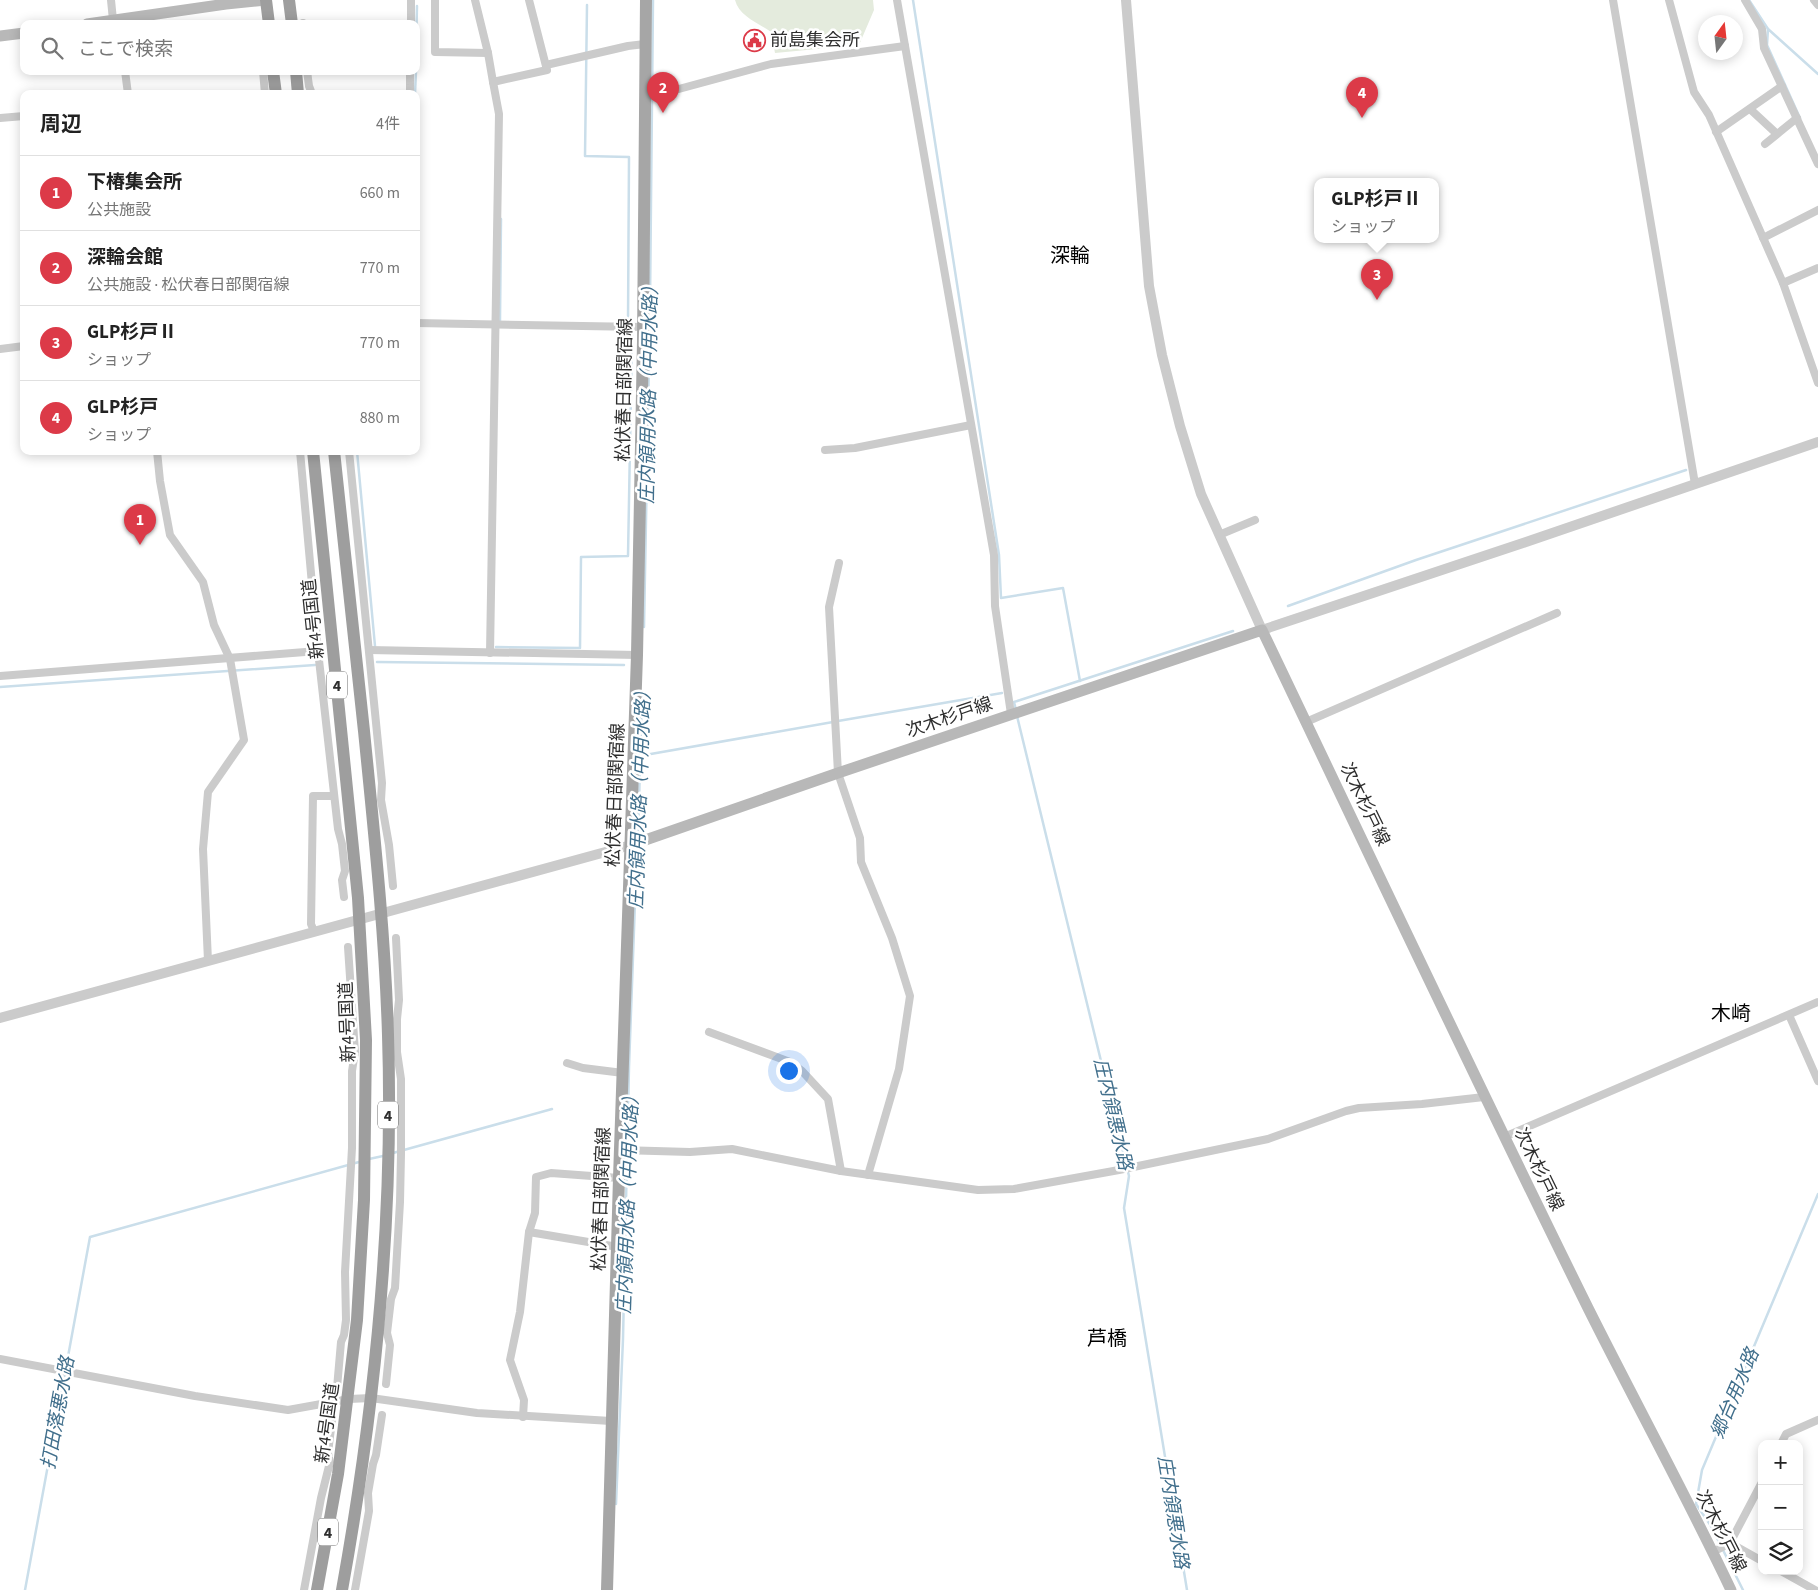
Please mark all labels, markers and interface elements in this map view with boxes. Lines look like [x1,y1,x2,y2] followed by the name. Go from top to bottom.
[1698,15,1743,60] north arrow
[20,20,420,75] search box
[742,28,766,52] public building icon: 前島集会所
[770,28,860,53] place label: 前島集会所
[38,34,66,62] icon: search
[78,36,173,63] text: ここで検索
[647,72,679,113] pin: 2
[1346,77,1378,118] pin: 4
[40,109,82,139] text: 周辺
[376,113,400,135] text: 4件
[87,169,182,196] text: 下椿集会所
[1314,178,1439,243] popup
[52,182,60,204] text: 1
[360,182,400,204] text: 660 m
[1331,186,1422,213] text: GLP杉戸Ⅱ
[87,199,151,221] text: 公共施設
[1331,216,1395,238] text: ショップ
[1050,242,1090,270] district label: 深輪
[87,244,163,271] text: 深輪会館
[52,257,60,279] text: 2
[360,257,400,279] text: 770 m
[1361,259,1393,300] pin: 3
[87,274,289,296] text: 公共施設 · 松伏春日部関宿線
[634,276,665,504] water label: 庄内領用水路（中用水路）
[611,318,638,462] street label: 松伏春日部関宿線
[87,319,177,346] text: GLP杉戸Ⅱ
[52,332,60,354] text: 3
[360,332,400,354] text: 770 m
[87,349,151,371] text: ショップ
[87,394,158,421] text: GLP杉戸
[52,407,60,429] text: 4
[360,407,400,429] text: 880 m
[87,424,151,446] text: ショップ
[124,504,156,545] pin: 1
[297,577,330,661] street label: 新4号国道
[327,672,347,698] road number: 4
[623,681,658,909] water label: 庄内領用水路（中用水路）
[903,691,996,744] street label: 次木杉戸線
[600,723,631,867] street label: 松伏春日部関宿線
[1334,758,1396,850] street label: 次木杉戸線
[334,981,361,1063] street label: 新4号国道
[1711,1000,1751,1028] district label: 木崎
[1087,1056,1139,1175] water label: 庄内領悪水路
[776,1058,802,1084] your location
[611,1086,646,1314] water label: 庄内領用水路（中用水路）
[378,1102,398,1128] road number: 4
[1508,1123,1570,1215] street label: 次木杉戸線
[586,1127,617,1271] street label: 松伏春日部関宿線
[1087,1325,1127,1353] district label: 芦橋
[1704,1343,1767,1443] water label: 郷台用水路
[35,1353,82,1472] water label: 打田落悪水路
[309,1381,346,1465] street label: 新4号国道
[1758,1440,1803,1575] map controls
[1758,1440,1803,1485] button: +
[1150,1454,1195,1573] water label: 庄内領悪水路
[1689,1485,1752,1577] street label: 次木杉戸線
[1758,1485,1803,1530] button: −
[318,1518,338,1545] road number: 4
[1758,1530,1803,1575] button: layers

